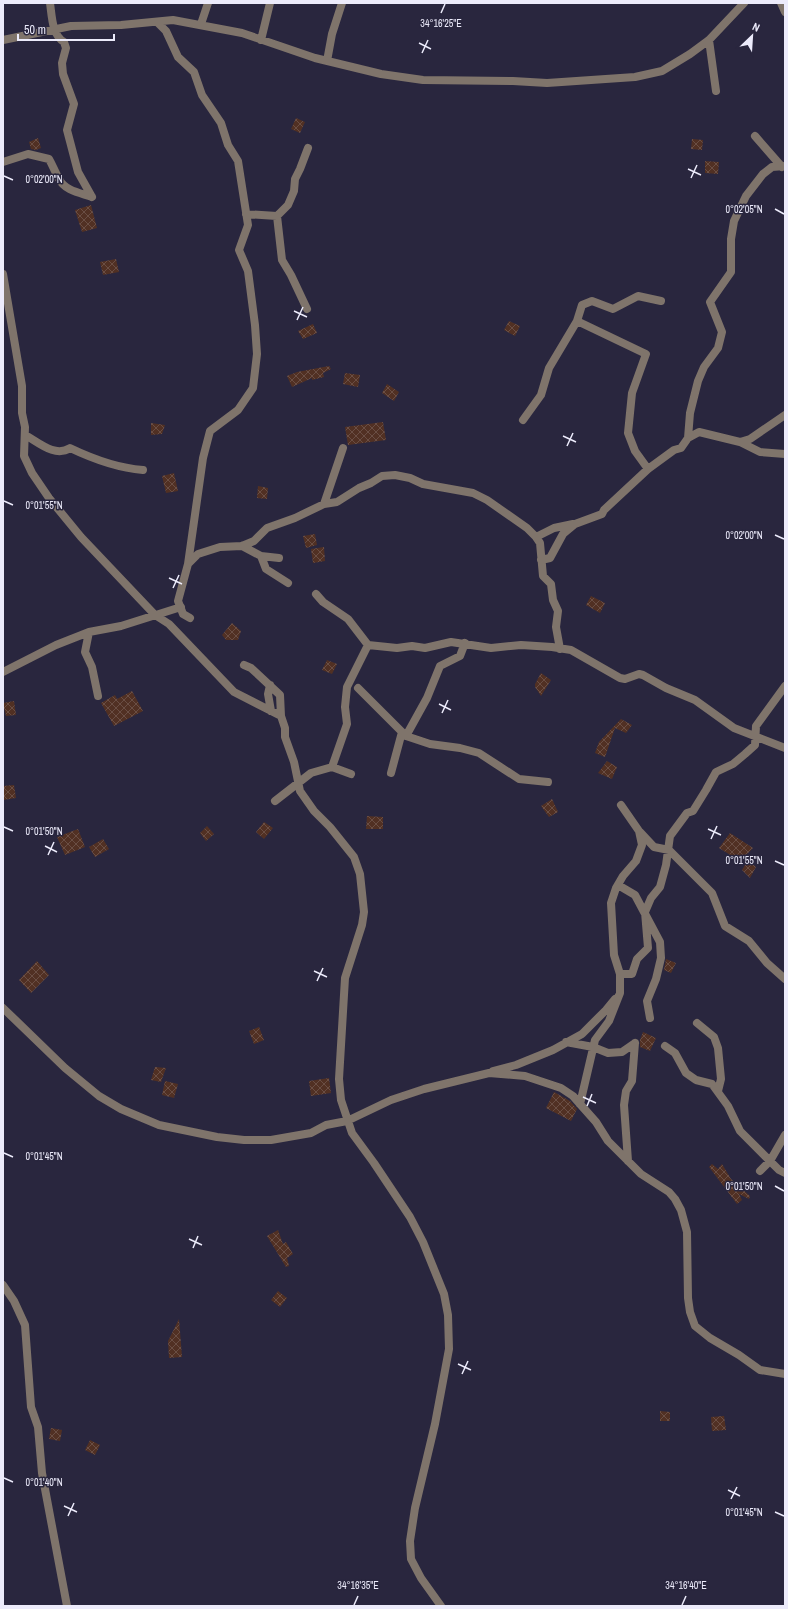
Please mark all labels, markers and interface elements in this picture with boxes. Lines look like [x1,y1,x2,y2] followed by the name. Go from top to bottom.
[18,16,114,42] scale bar
[732,16,772,56] north arrow
[420,17,462,30] text: 34°16'25"E
[750,19,762,35] text: N
[24,22,46,38] text: 50 m
[25,173,63,186] text: 0°02'00"N
[725,203,763,216] text: 0°02'05"N
[25,499,63,512] text: 0°01'55"N
[725,529,763,542] text: 0°02'00"N
[25,825,63,838] text: 0°01'50"N
[725,854,763,867] text: 0°01'55"N
[25,1150,63,1163] text: 0°01'45"N
[725,1180,763,1193] text: 0°01'50"N
[25,1476,63,1489] text: 0°01'40"N
[725,1506,763,1519] text: 0°01'45"N
[337,1579,379,1592] text: 34°16'35"E
[665,1579,707,1592] text: 34°16'40"E

